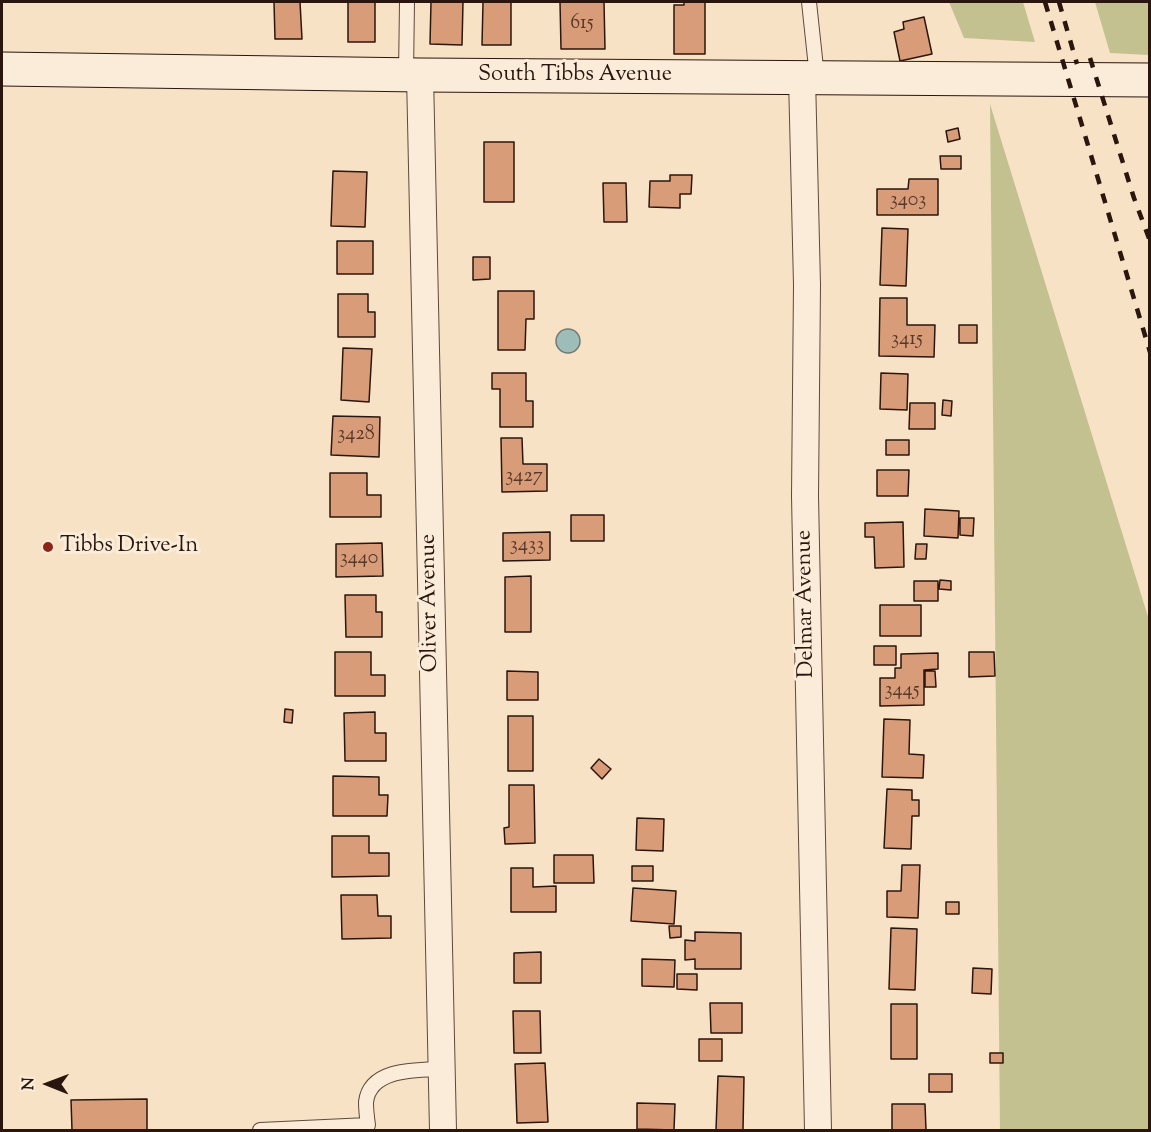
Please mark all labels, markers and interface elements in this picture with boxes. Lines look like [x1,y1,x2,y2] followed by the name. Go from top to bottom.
[570,13,594,37] house number: 615
[478,63,672,89] street label: South Tibbs Avenue
[890,190,926,214] house number: 3403
[891,329,923,353] house number: 3415
[337,424,375,448] house number: 3428
[505,466,543,490] house number: 3427
[793,530,821,678] street label: Delmar Avenue
[417,533,445,673] street label: Oliver Avenue
[60,534,198,560] place label: Tibbs Drive-In
[510,535,544,559] house number: 3433
[41,540,55,554] marker: Tibbs Drive-In
[340,548,378,572] house number: 3440
[884,680,920,704] house number: 3445
[18,1054,78,1114] north arrow
[18,1077,41,1090] text: N

